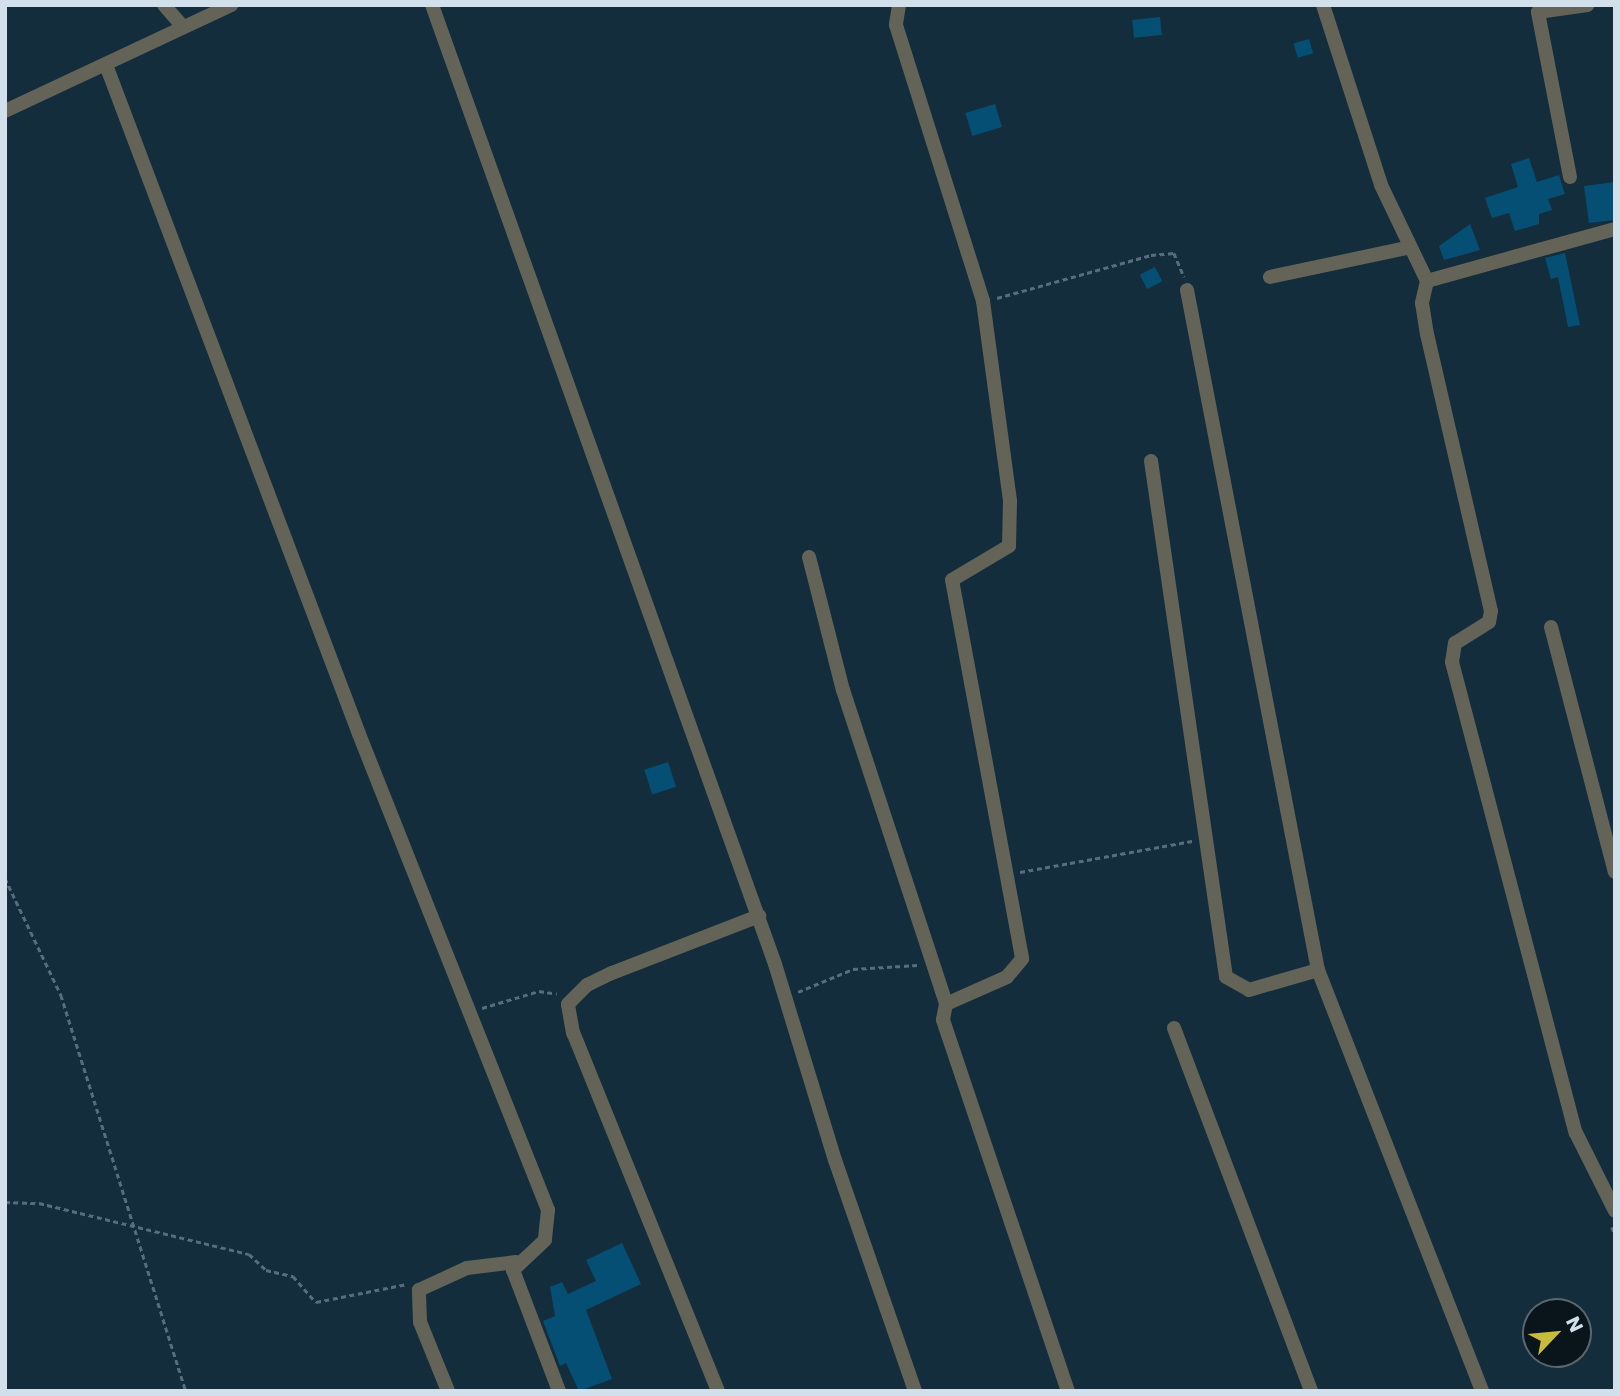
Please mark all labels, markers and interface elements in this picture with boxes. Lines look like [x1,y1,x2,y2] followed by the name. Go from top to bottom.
[1522,1298,1592,1368] north arrow
[1559,1312,1590,1337] text: N

